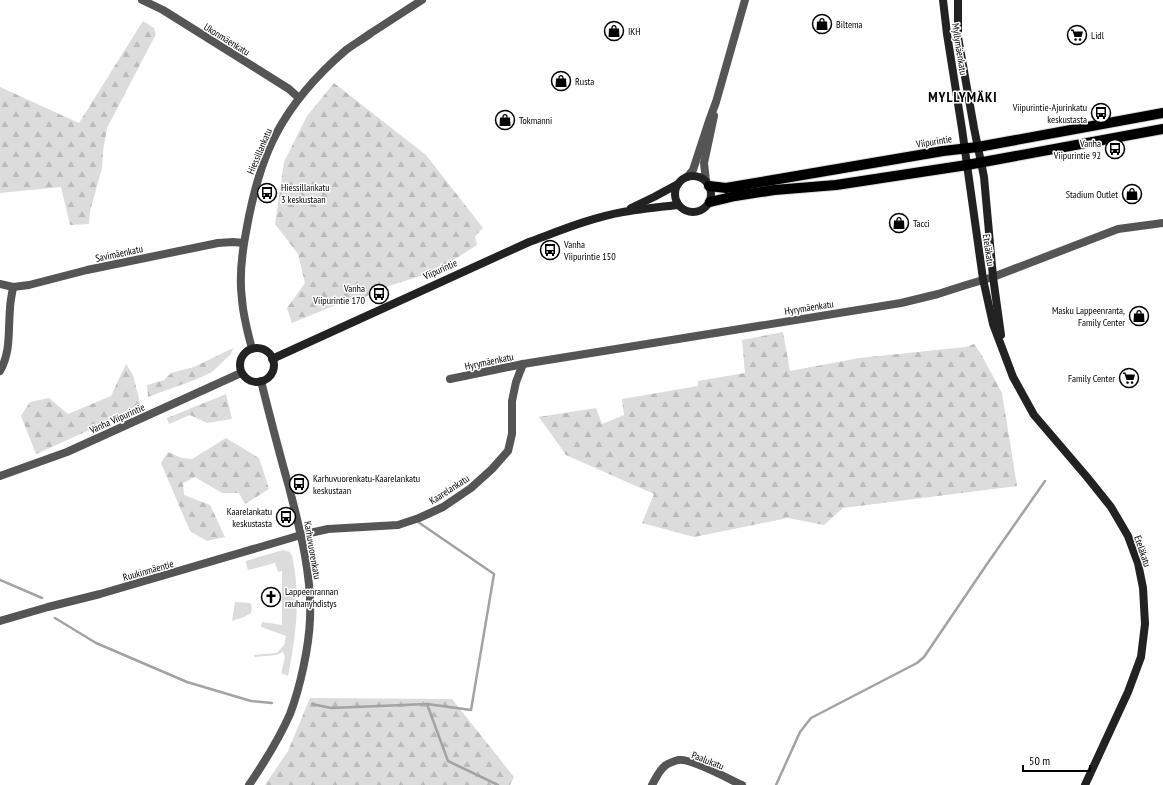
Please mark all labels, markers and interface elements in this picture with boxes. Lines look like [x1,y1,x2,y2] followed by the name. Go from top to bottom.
[811,13,833,35] shop icon: Biltema
[836,18,863,31] place label: Biltema
[201,20,252,59] street label: Ukonmäenkatu
[603,20,625,42] shop icon: IKH
[949,22,970,76] street label: Myllymäenkatu
[1066,24,1088,46] supermarket icon: Lidl
[628,25,641,38] place label: IKH
[1091,29,1105,42] place label: Lidl
[550,70,572,92] shop icon: Rusta
[575,75,594,88] place label: Rusta
[928,88,998,106] district label: MYLLYMÄKI
[1012,101,1087,126] place label: Viipurintie-Ajurinkatu keskustasta
[1090,102,1112,124] bus stop icon: Viipurintie-Ajurinkatu keskustasta
[494,109,516,131] shop icon: Tokmanni
[519,114,552,127] place label: Tokmanni
[244,126,275,176] street label: Hiessillankatu
[914,132,953,151] street label: Viipurintie
[1053,137,1101,162] place label: Vanha Viipurintie 92
[1104,138,1126,160] bus stop icon: Vanha Viipurintie 92
[281,181,330,206] place label: Hiessillankatu 3 keskustaan
[256,182,278,204] bus stop icon: Hiessillankatu 3 keskustaan
[1121,183,1143,205] shop icon: Stadium Outlet
[1066,188,1118,201] place label: Stadium Outlet
[888,212,910,234] shop icon: Tacci
[913,217,930,230] place label: Tacci
[980,233,997,267] street label: Eteläkatu
[563,238,616,263] place label: Vanha Viipurintie 150
[539,239,561,261] bus stop icon: Vanha Viipurintie 150
[94,242,144,265] street label: Savimäenkatu
[420,256,459,283] street label: Viipurintie
[312,282,365,307] place label: Vanha Viipurintie 170
[368,283,390,305] bus stop icon: Vanha Viipurintie 170
[784,297,835,318] street label: Hyrymäenkatu
[1052,304,1125,329] place label: Masku Lappeenranta, Family Center
[1128,305,1150,327] shop icon: Masku Lappeenranta, Family Center
[463,350,515,373] street label: Hyrymäenkatu
[1118,367,1140,389] supermarket icon: Family Center
[1068,372,1115,385] place label: Family Center
[87,401,147,437] street label: Vanha Viipurintie
[313,472,420,497] place label: Karhuvuorenkatu-Kaarelankatu keskustaan
[427,472,472,507] street label: Kaarelankatu
[288,473,310,495] bus stop icon: Karhuvuorenkatu-Kaarelankatu keskustaan
[227,505,272,530] place label: Kaarelankatu keskustasta
[275,506,297,528] bus stop icon: Kaarelankatu keskustasta
[301,520,324,580] street label: Karhuvuorenkatu
[1131,534,1154,569] street label: Eteläkatu
[121,557,175,584] street label: Ruukinmäentie
[285,585,338,610] place label: Lappeenrannan rauhanyhdistys
[260,586,282,608] church icon: Lappeenrannan rauhanyhdistys
[1023,747,1090,773] scale bar
[690,748,726,773] street label: Paalukatu
[1029,753,1050,768] text: 50 m

